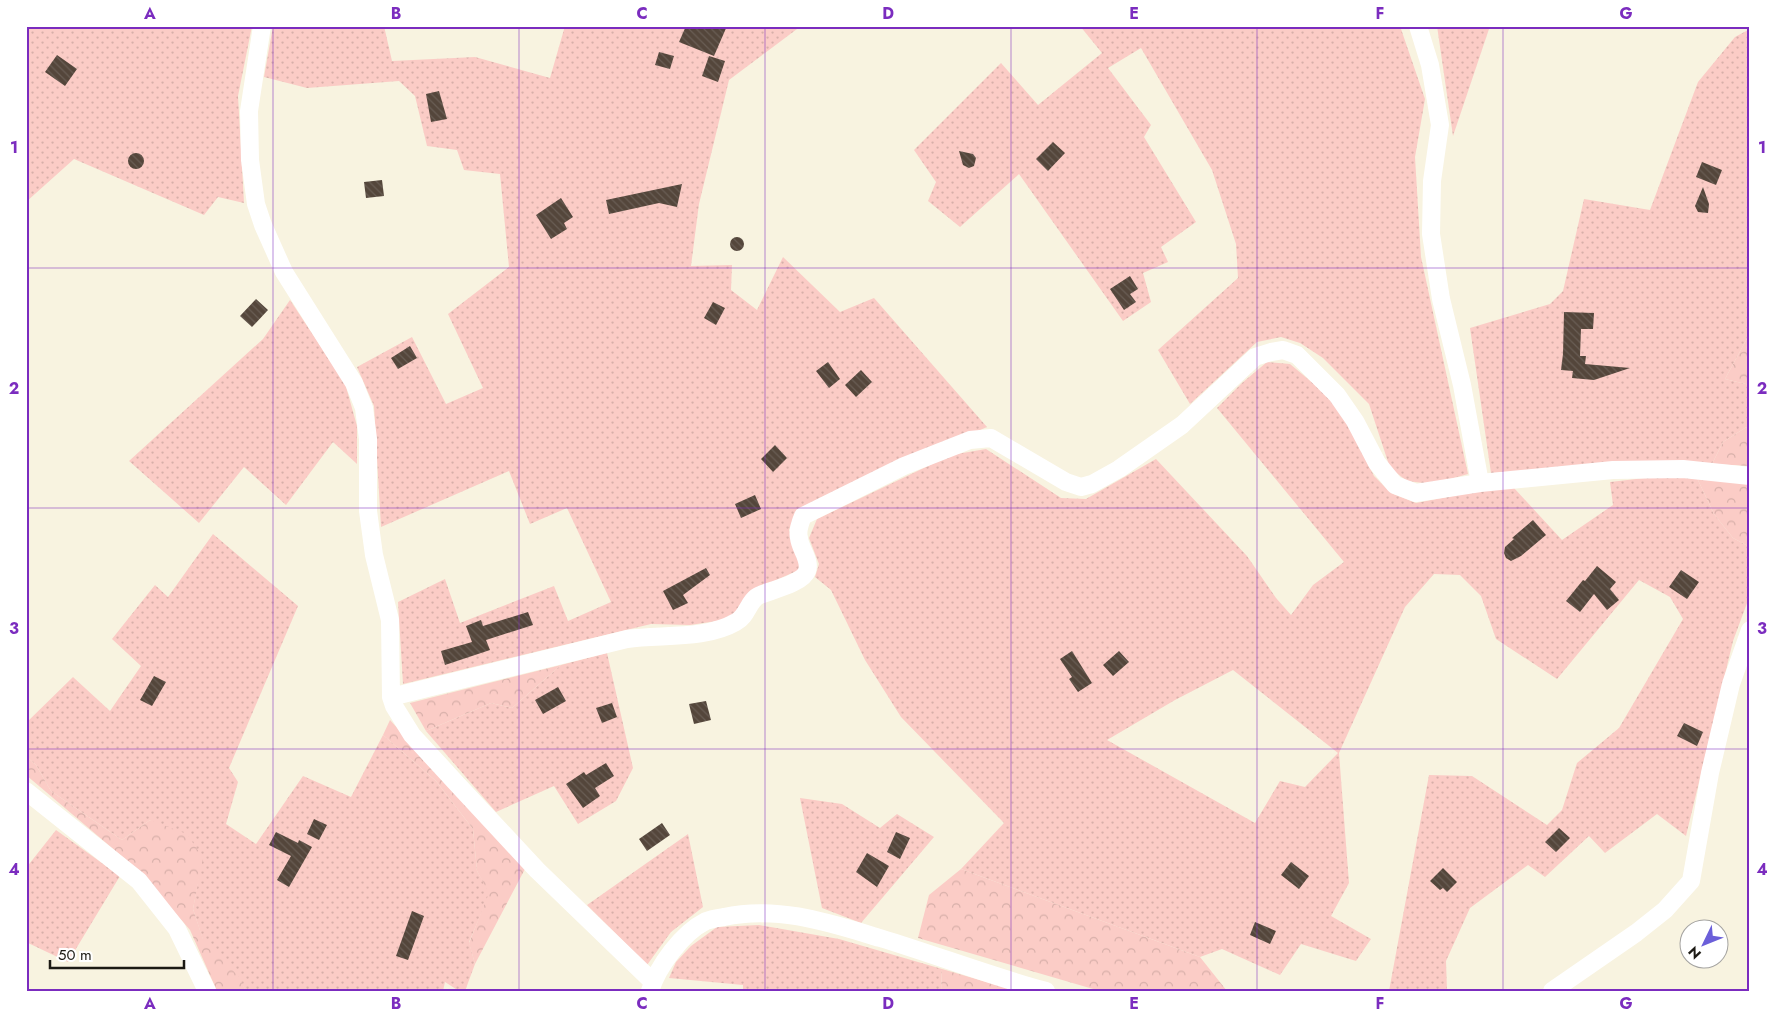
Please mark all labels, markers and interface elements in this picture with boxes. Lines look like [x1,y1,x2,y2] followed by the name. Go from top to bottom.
[143,2,156,25] text: A
[391,2,401,25] text: B
[636,2,648,25] text: C
[882,2,894,25] text: D
[1129,2,1139,25] text: E
[1376,2,1384,25] text: F
[1619,2,1633,25] text: G
[10,136,18,159] text: 1
[1758,136,1766,159] text: 1
[9,377,19,400] text: 2
[1757,377,1767,400] text: 2
[9,617,19,640] text: 3
[1757,617,1767,640] text: 3
[8,858,20,881] text: 4
[1756,858,1768,881] text: 4
[1678,920,1728,970] north arrow
[50,937,184,969] scale bar
[1683,942,1706,964] text: N
[58,944,92,966] text: 50 m
[143,992,156,1015] text: A
[391,992,401,1015] text: B
[636,992,648,1015] text: C
[882,992,894,1015] text: D
[1129,992,1139,1015] text: E
[1376,992,1384,1015] text: F
[1619,992,1633,1015] text: G

